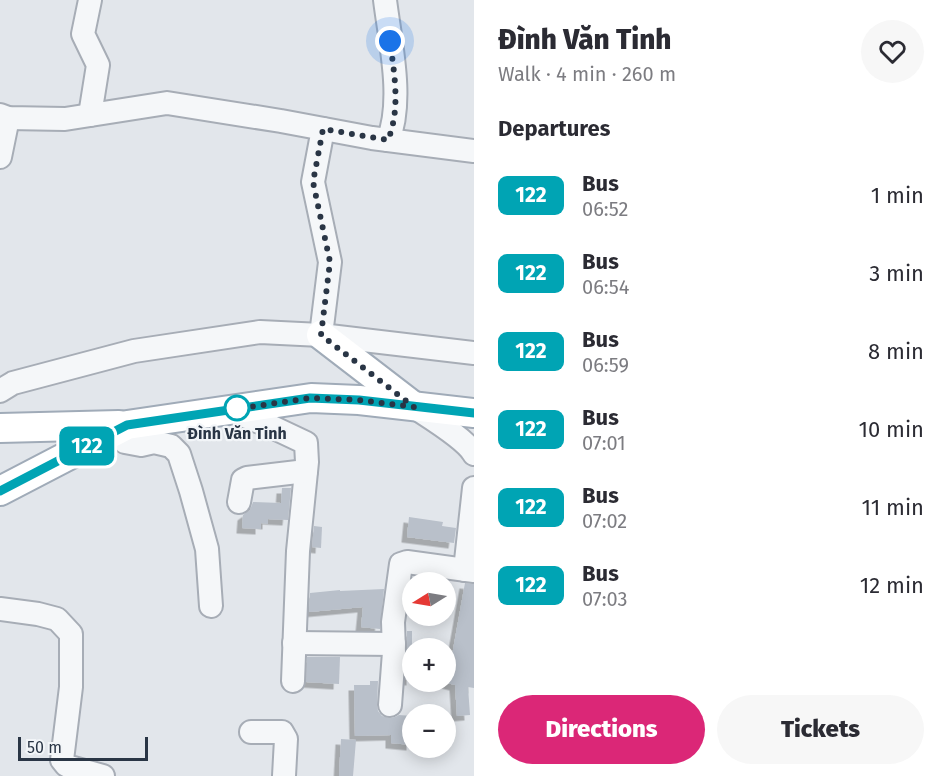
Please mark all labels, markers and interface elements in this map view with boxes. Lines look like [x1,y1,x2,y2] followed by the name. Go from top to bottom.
[861,20,924,83] button: heart
[498,23,671,56] text: Đình Văn Tinh
[375,26,405,56] your location
[498,62,676,86] text: Walk · 4 min · 260 m
[498,115,610,142] text: Departures
[582,170,619,197] text: Bus
[515,182,547,208] text: 122
[871,182,924,209] text: 1 min
[582,197,628,221] text: 06:52
[582,248,619,275] text: Bus
[515,260,547,286] text: 122
[869,260,924,287] text: 3 min
[582,275,629,299] text: 06:54
[582,326,619,353] text: Bus
[515,338,547,364] text: 122
[868,338,924,365] text: 8 min
[582,353,629,377] text: 06:59
[224,395,250,421] marker: Đình Văn Tinh
[582,404,619,431] text: Bus
[515,416,547,442] text: 122
[858,416,924,443] text: 10 min
[187,424,287,443] place label: Đình Văn Tinh
[52,426,122,466] line badge: 122
[582,431,626,455] text: 07:01
[71,433,103,459] text: 122
[582,482,619,509] text: Bus
[515,494,547,520] text: 122
[861,494,924,521] text: 11 min
[582,509,627,533] text: 07:02
[582,560,619,587] text: Bus
[402,572,456,626] north arrow
[402,572,456,758] map controls
[515,572,547,598] text: 122
[860,572,924,599] text: 12 min
[582,587,627,611] text: 07:03
[402,638,456,692] button: +
[498,695,705,764] button: Directions
[717,695,924,764] button: Tickets
[402,704,456,758] button: −
[18,734,148,762] scale bar
[27,738,62,757] text: 50 m

